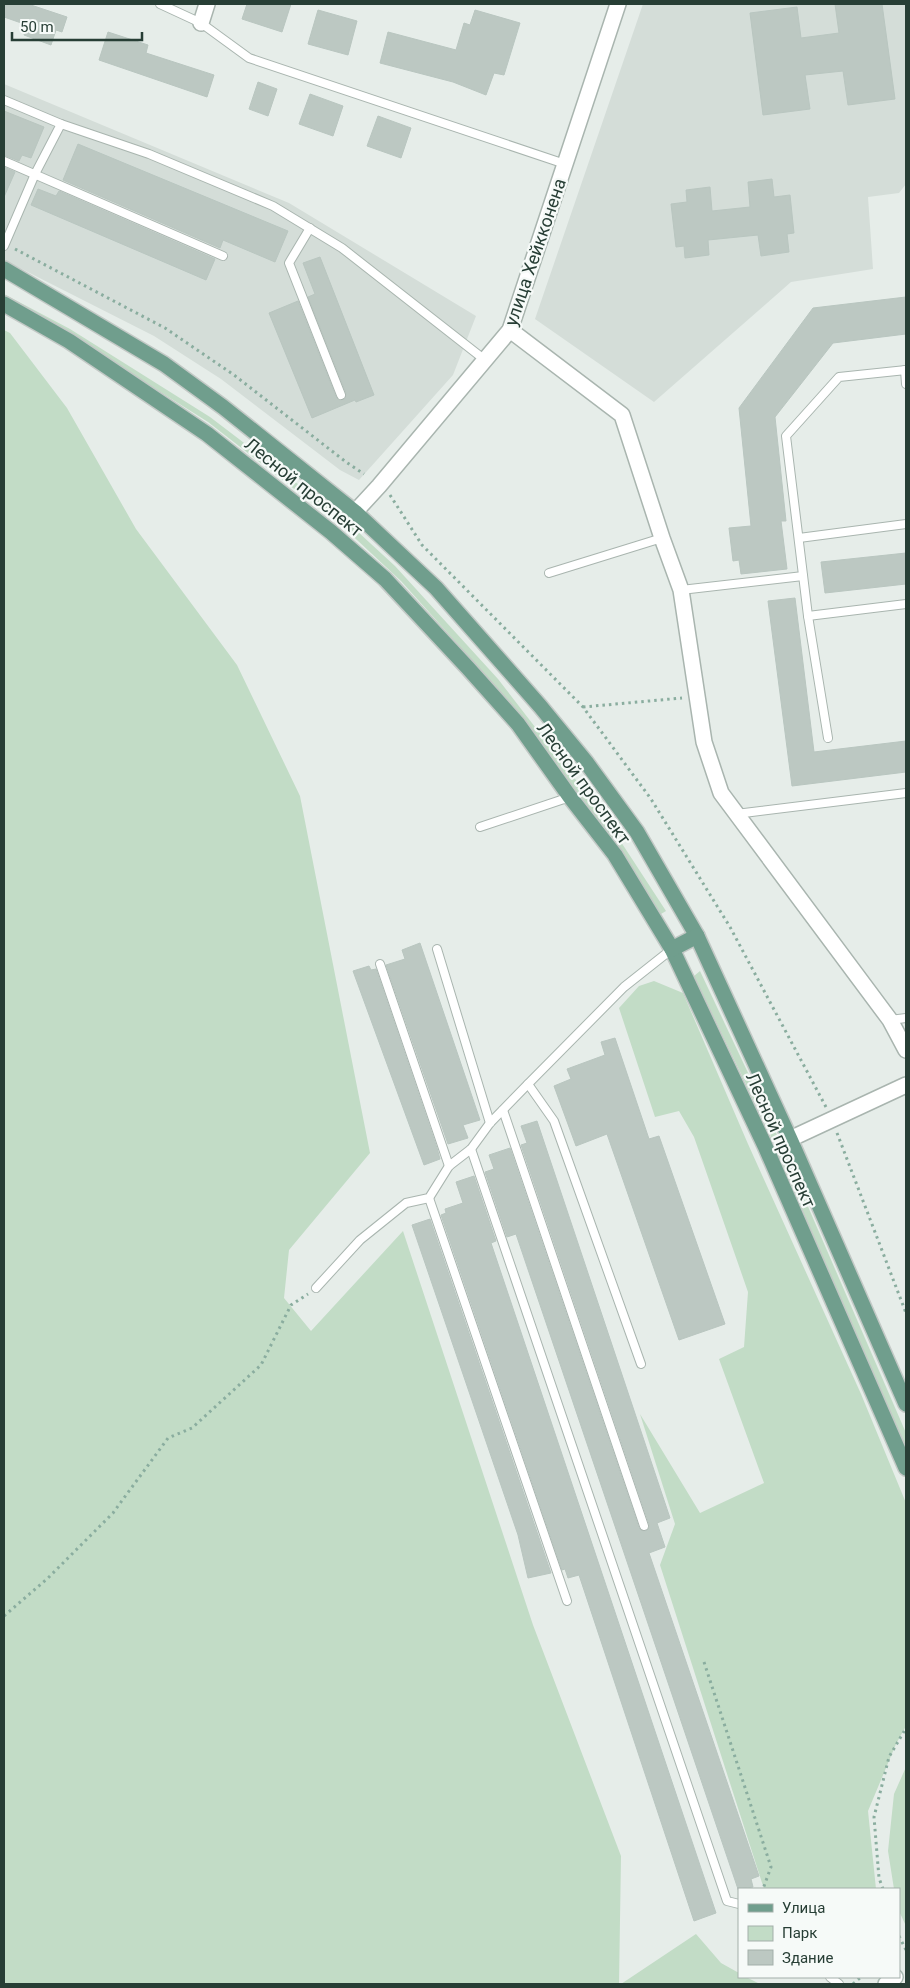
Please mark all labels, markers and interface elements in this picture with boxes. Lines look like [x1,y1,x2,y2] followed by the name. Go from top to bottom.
[12,10,142,42] scale bar
[20,18,54,36] text: 50 m
[500,176,570,328] street label: улица Хейкконена
[241,433,367,541] street label: Лесной проспект
[533,718,636,848] street label: Лесной проспект
[742,1069,820,1211] street label: Лесной проспект
[738,1888,900,1978] legend
[782,1899,825,1917] text: Улица
[782,1924,817,1942] text: Парк
[782,1949,833,1967] text: Здание

